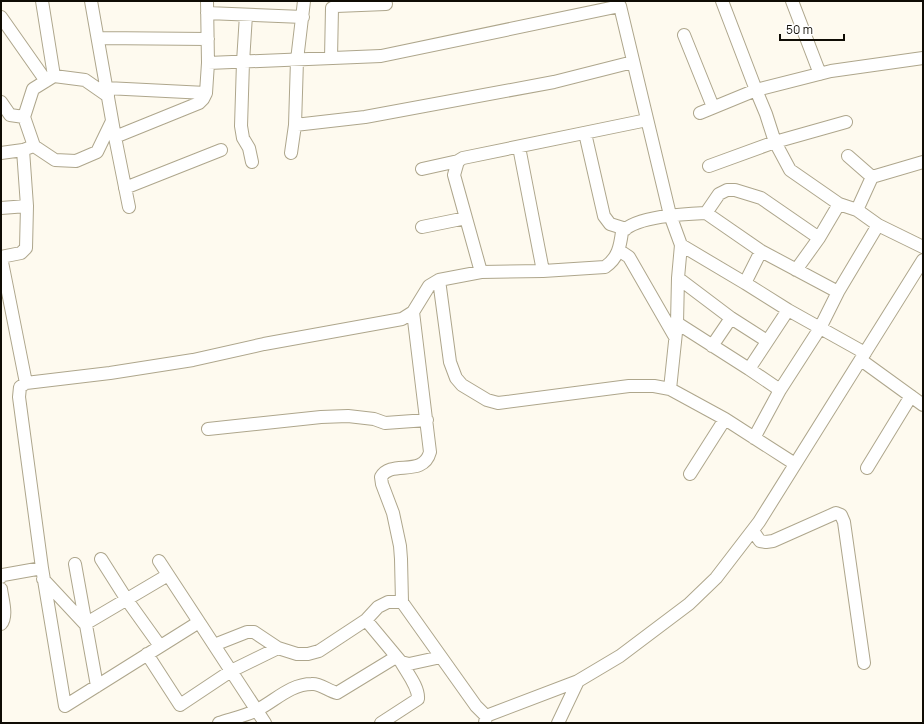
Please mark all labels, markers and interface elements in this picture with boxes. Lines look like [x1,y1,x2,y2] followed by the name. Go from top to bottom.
[780,16,844,42] scale bar
[786,21,813,38] text: 50 m

